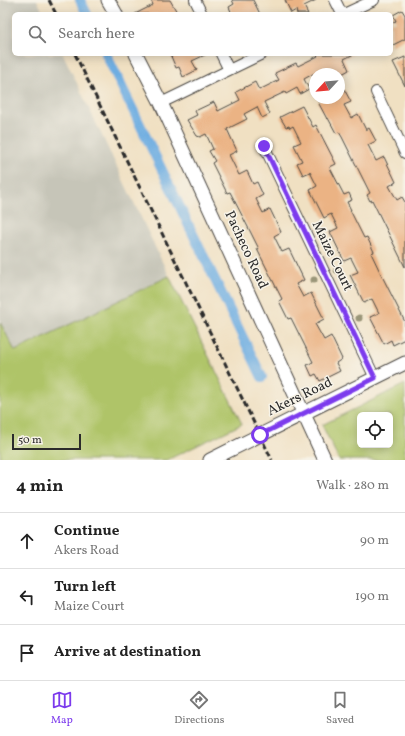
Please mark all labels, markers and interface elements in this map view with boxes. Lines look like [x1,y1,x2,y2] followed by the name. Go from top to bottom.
[12,12,393,56] search box
[26,23,48,45] icon: search
[58,24,135,45] text: Search here
[309,68,345,104] north arrow
[255,137,273,155] route end
[220,208,272,292] street label: Pacheco Road
[307,218,357,294] street label: Maize Court
[264,373,336,421] street label: Akers Road
[357,412,393,448] map controls
[357,412,393,448] button: locate
[251,426,269,444] route start
[12,432,81,451] scale bar
[18,433,42,448] text: 50 m
[16,475,63,498] text: 4 min
[316,477,389,495] text: Walk · 280 m
[54,521,119,542] text: Continue
[16,530,38,552] icon: ahead
[360,532,389,550] text: 90 m
[54,542,119,560] text: Akers Road
[54,577,116,598] text: Turn left
[16,586,38,608] icon: left
[355,588,389,606] text: 190 m
[54,598,125,616] text: Maize Court
[16,642,38,664] icon: arrive
[54,642,201,663] text: Arrive at destination
[51,689,73,728] tab: Map
[174,689,225,728] tab: Directions
[326,689,354,728] tab: Saved

